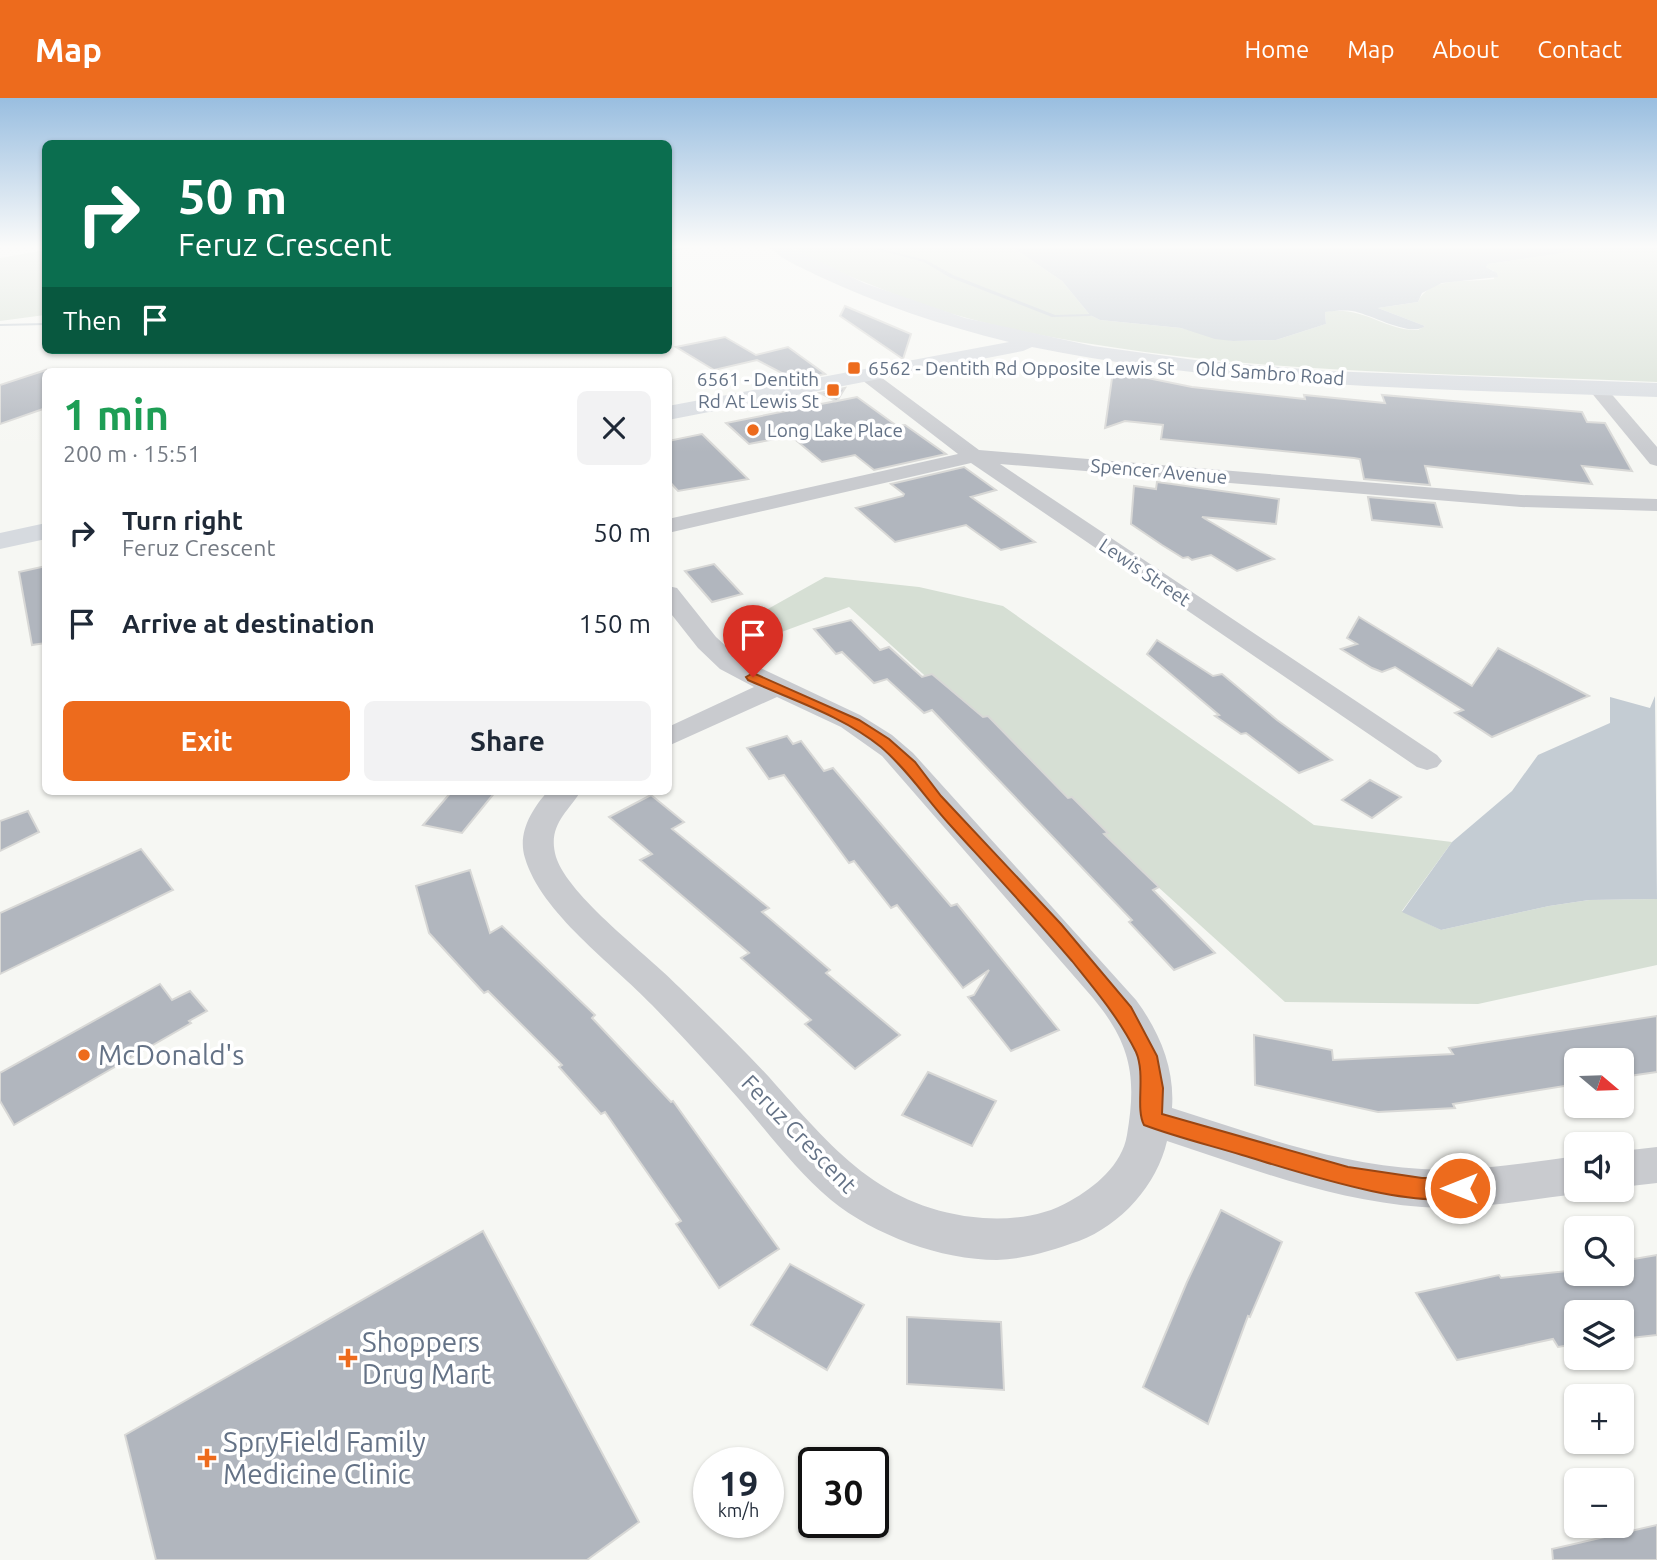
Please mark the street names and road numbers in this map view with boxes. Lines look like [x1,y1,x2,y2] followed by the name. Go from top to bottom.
[1195,357,1345,389] street label: Old Sambro Road
[1090,454,1228,488] street label: Spencer Avenue
[1095,533,1195,611] street label: Lewis Street
[737,1070,862,1198] street label: Feruz Crescent

